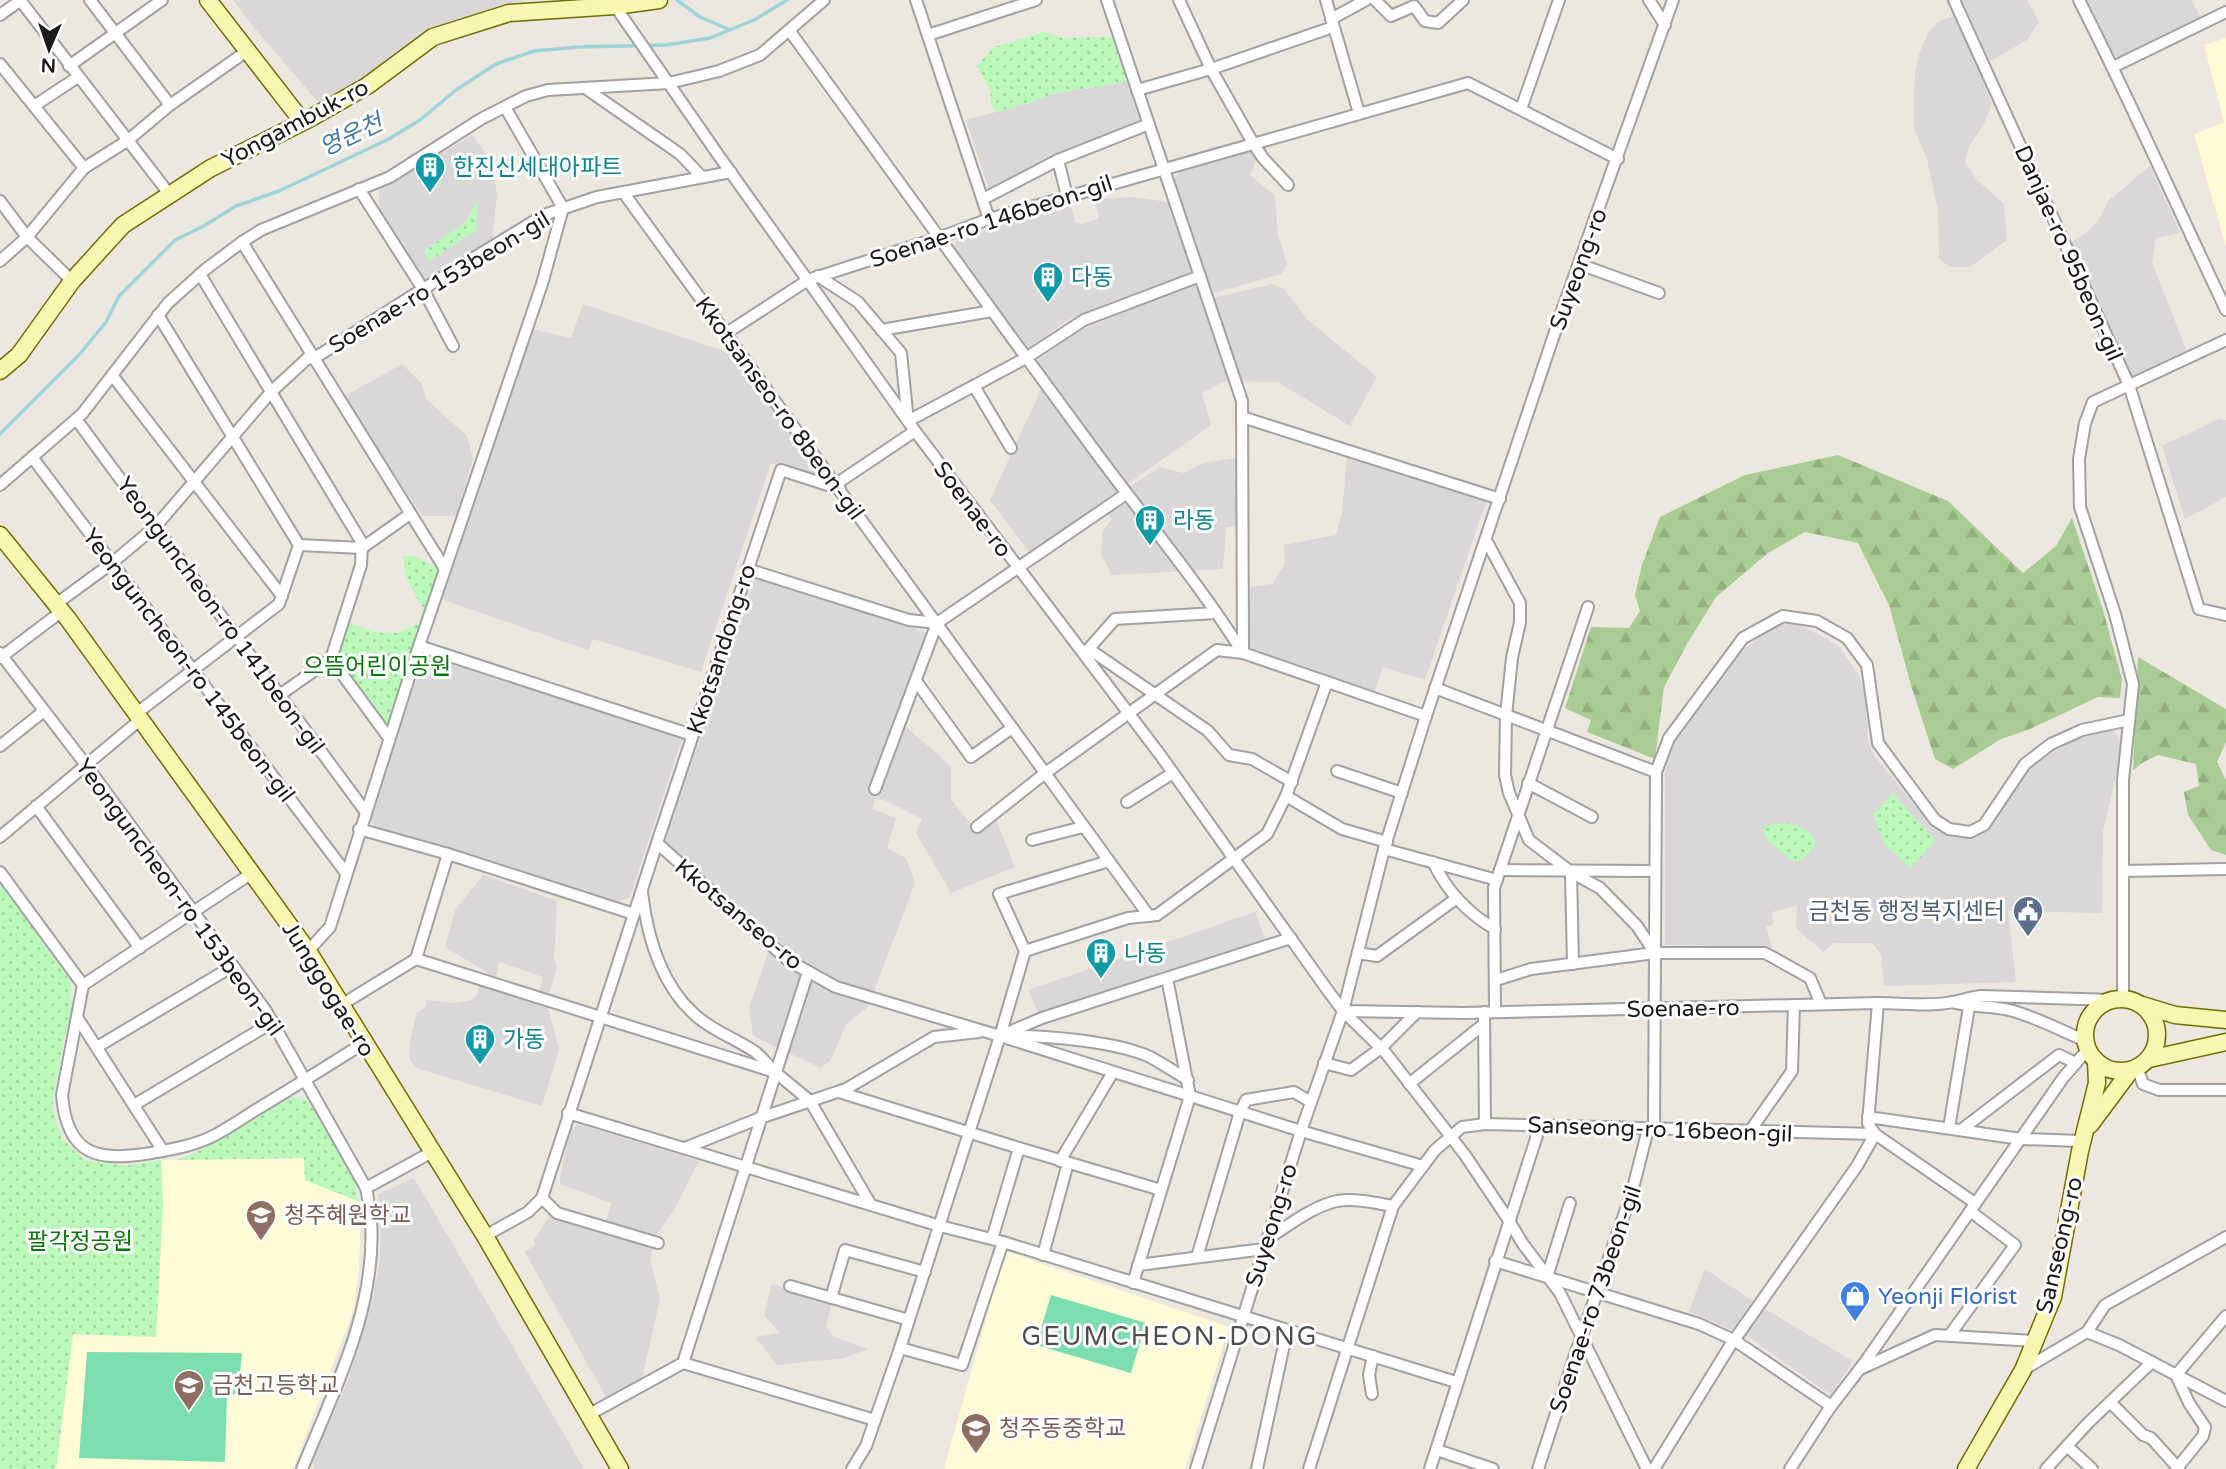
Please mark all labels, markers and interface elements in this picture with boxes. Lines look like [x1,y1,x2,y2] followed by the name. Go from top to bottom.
[14,14,84,84] north arrow
[40,54,56,76] text: N
[217,73,374,174] street label: Yongambuk-ro
[315,107,390,163] water label: 영운천
[2008,141,2128,366] street label: Danjae-ro 95beon-gil
[413,150,447,194] building icon: 한진신세대아파트
[453,154,622,182] place label: 한진신세대아파트
[867,170,1116,274] street label: Soenae-ro 146beon-gil
[1544,205,1614,334] street label: Suyeong-ro
[324,206,555,360] street label: Soenae-ro 153beon-gil
[1031,260,1065,304] building icon: 다동
[1071,264,1113,292] place label: 다동
[689,291,870,526] street label: Kkotsanseo-ro 8beon-gil
[927,456,1017,563] street label: Soenae-ro
[110,472,330,760] street label: Yeonguncheon-ro 141beon-gil
[1133,503,1167,547] building icon: 라동
[1173,507,1215,535] place label: 라동
[76,523,300,808] street label: Yeonguncheon-ro 145beon-gil
[681,561,763,738] street label: Kkotsandong-ro
[303,653,451,681] park label: 으뜸어린이공원
[69,754,289,1042] street label: Yeonguncheon-ro 153beon-gil
[669,853,808,976] street label: Kkotsanseo-ro
[2011,894,2045,938] public building icon: 금천동 행정복지센터
[1809,898,2005,926] place label: 금천동 행정복지센터
[275,917,381,1062] street label: Junggogae-ro
[1084,936,1118,980] building icon: 나동
[1124,940,1166,968] place label: 나동
[1626,994,1740,1024] street label: Soenae-ro
[463,1022,497,1066] building icon: 가동
[503,1026,545,1054] place label: 가동
[1527,1111,1793,1149] street label: Sanseong-ro 16beon-gil
[1240,1160,1304,1290] street label: Suyeong-ro
[2031,1174,2089,1316] street label: Sanseong-ro
[1544,1182,1648,1417] street label: Soenae-ro 73beon-gil
[244,1198,278,1242] school or university icon: 청주혜원학교
[284,1202,411,1230] place label: 청주혜원학교
[27,1228,133,1256] park label: 팔각정공원
[1838,1279,1872,1323] shop icon: Yeonji Florist
[1878,1283,2018,1311] place label: Yeonji Florist
[1022,1321,1319,1352] district label: GEUMCHEON-DONG
[172,1368,206,1412] school or university icon: 금천고등학교
[212,1372,339,1400] place label: 금천고등학교
[959,1411,993,1455] school or university icon: 청주동중학교
[999,1415,1126,1443] place label: 청주동중학교

